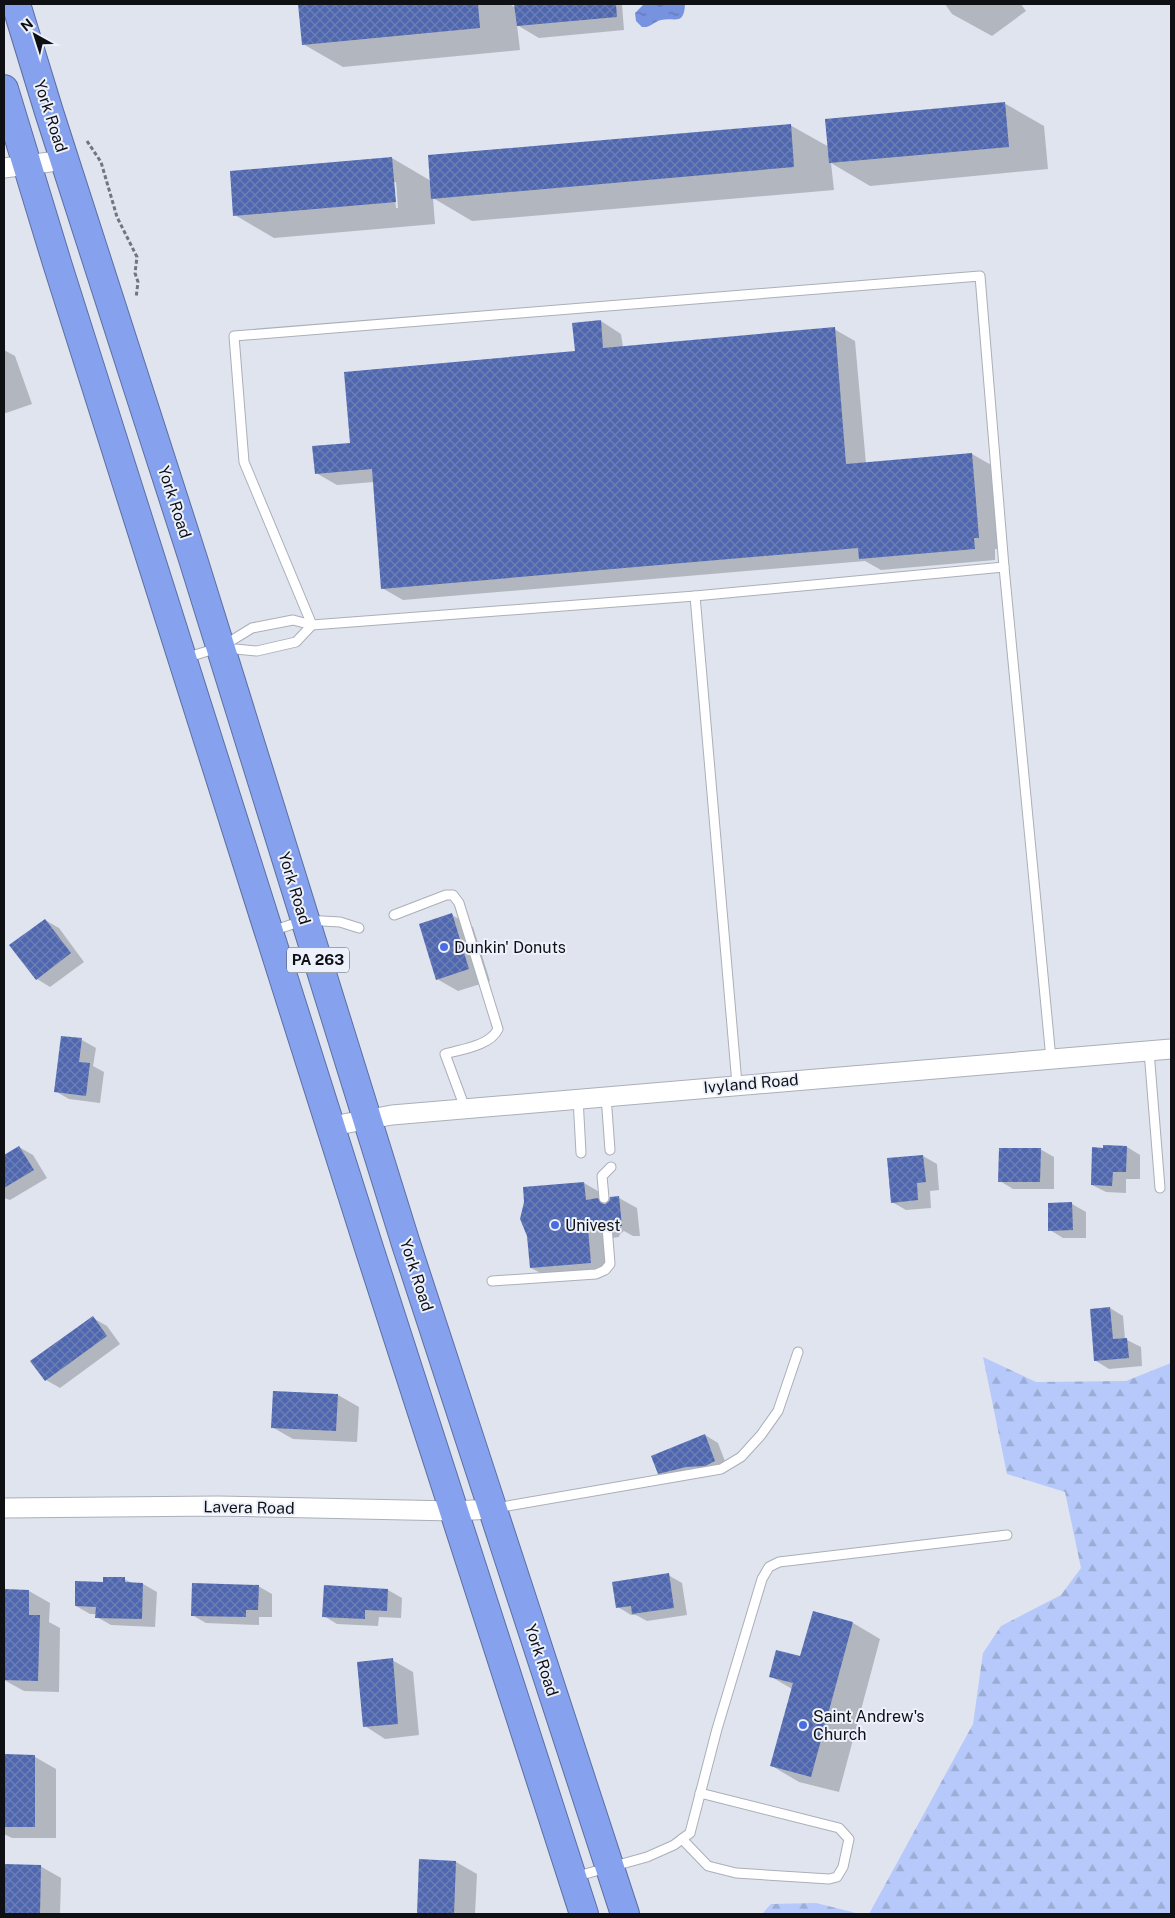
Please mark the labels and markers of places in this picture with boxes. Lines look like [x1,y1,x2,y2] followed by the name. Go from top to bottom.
[454,938,566,957] place label: Dunkin' Donuts
[438,941,450,953] marker: Dunkin' Donuts
[565,1216,620,1235] place label: Univest
[549,1219,561,1231] marker: Univest
[813,1707,924,1744] place label: Saint Andrew's Church
[797,1719,809,1731] marker: Saint Andrew's Church

